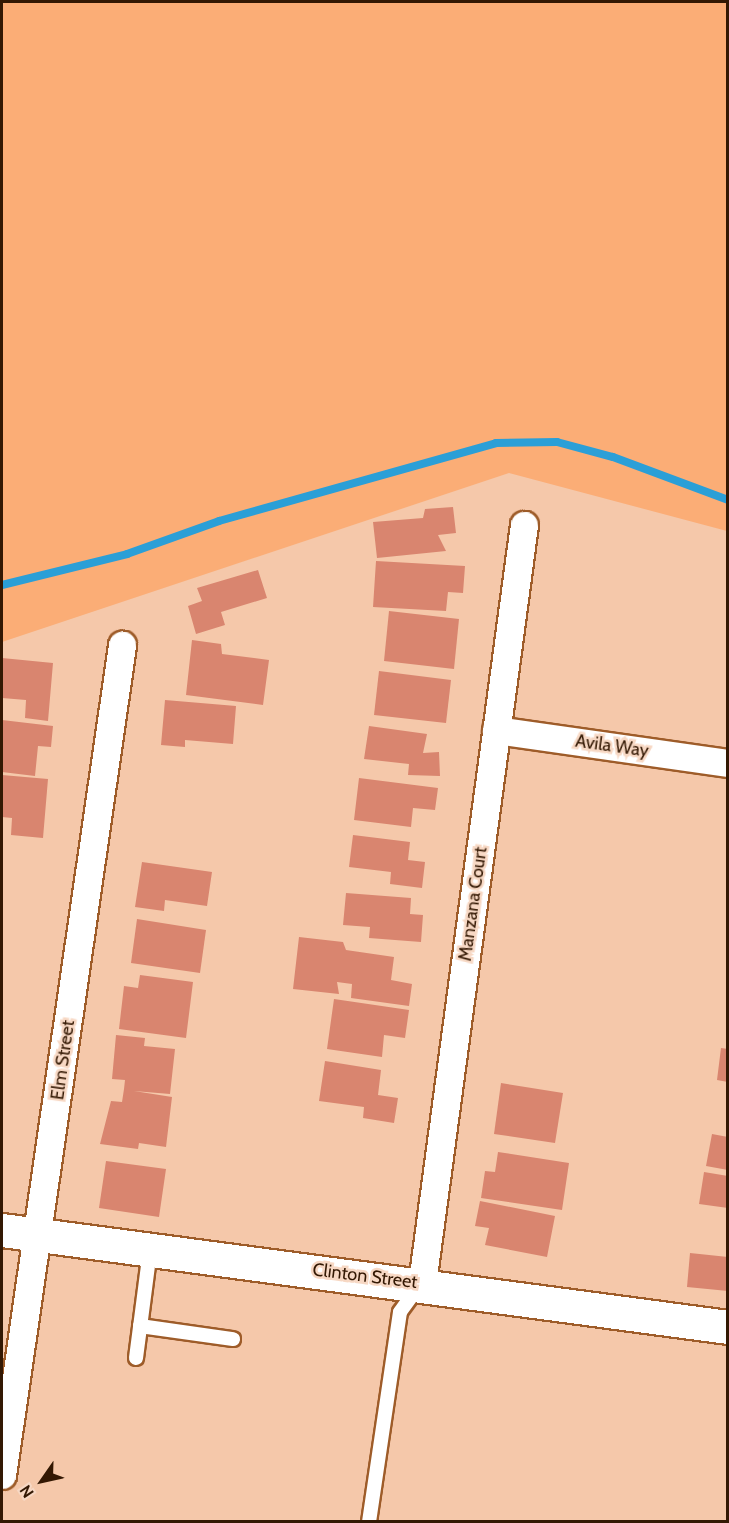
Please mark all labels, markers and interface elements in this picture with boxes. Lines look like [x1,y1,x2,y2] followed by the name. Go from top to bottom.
[574,730,650,762] street label: Avila Way
[454,846,492,962] street label: Manzana Court
[47,1019,79,1101] street label: Elm Street
[311,1259,419,1293] street label: Clinton Street
[12,1451,72,1511] north arrow
[16,1481,38,1501] text: N

